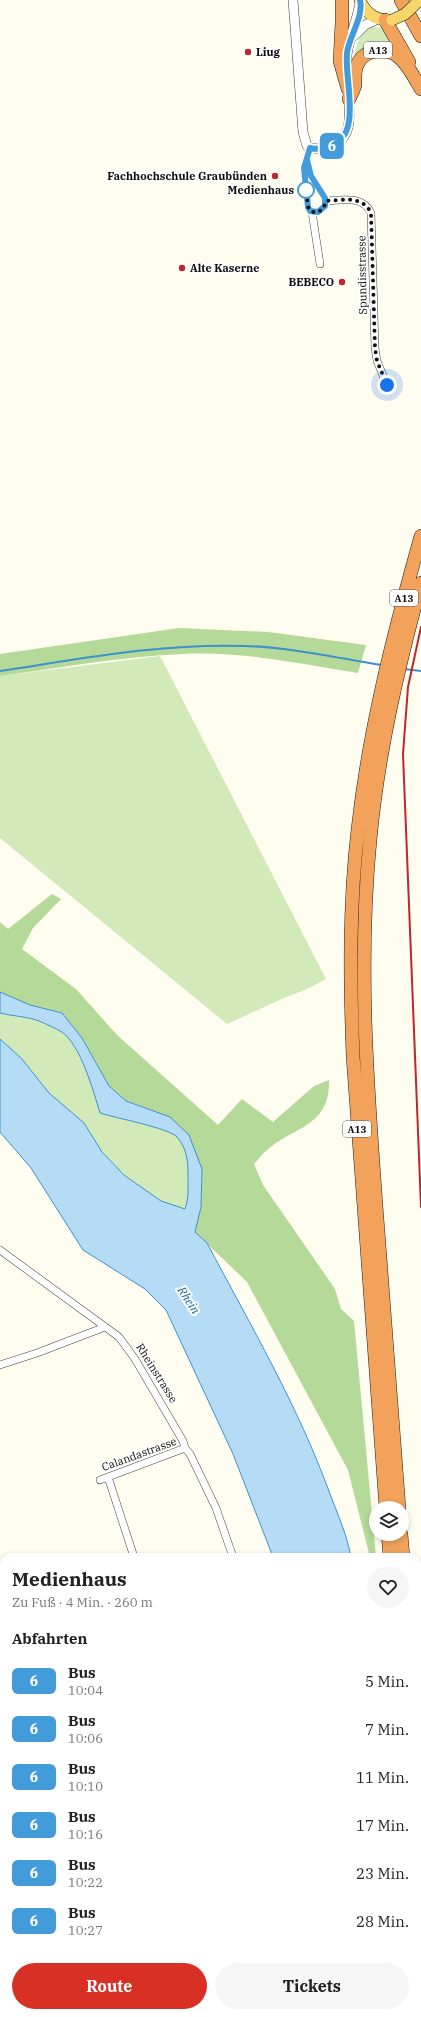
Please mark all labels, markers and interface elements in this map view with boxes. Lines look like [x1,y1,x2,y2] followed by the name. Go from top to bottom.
[364,42,392,58] road number: A13
[256,45,281,59] place label: Liug
[243,47,253,57] marker: Liug
[319,133,345,159] line badge: 6
[328,137,336,155] text: 6
[107,169,267,183] place label: Fachhochschule Graubünden
[270,171,280,181] marker: Fachhochschule Graubünden
[297,181,315,199] marker: Medienhaus
[228,183,294,197] place label: Medienhaus
[354,235,370,315] street label: Spundisstrasse
[190,261,260,275] place label: Alte Kaserne
[177,263,187,273] marker: Alte Kaserne
[289,275,334,289] place label: BEBECO
[337,277,347,287] marker: BEBECO
[377,375,397,395] your location
[390,590,418,606] road number: A13
[343,1121,371,1137] road number: A13
[174,1283,204,1317] water label: Rhein
[133,1341,181,1405] street label: Rheinstrasse
[100,1434,178,1474] street label: Calandastrasse
[369,1501,409,1541] map controls
[369,1501,409,1541] button: layers
[367,1566,409,1608] button: heart
[12,1567,127,1591] text: Medienhaus
[12,1594,153,1611] text: Zu Fuß · 4 Min. · 260 m
[12,1629,87,1648] text: Abfahrten
[68,1663,96,1682] text: Bus
[30,1672,38,1690] text: 6
[365,1672,409,1691] text: 5 Min.
[68,1682,103,1699] text: 10:04
[68,1711,96,1730] text: Bus
[30,1720,38,1738] text: 6
[365,1720,409,1739] text: 7 Min.
[68,1730,103,1747] text: 10:06
[68,1759,96,1778] text: Bus
[30,1768,38,1786] text: 6
[356,1768,409,1787] text: 11 Min.
[68,1778,103,1795] text: 10:10
[68,1807,96,1826] text: Bus
[30,1816,38,1834] text: 6
[356,1816,409,1835] text: 17 Min.
[68,1826,103,1843] text: 10:16
[68,1855,96,1874] text: Bus
[30,1864,38,1882] text: 6
[356,1864,409,1883] text: 23 Min.
[68,1874,103,1891] text: 10:22
[68,1903,96,1922] text: Bus
[30,1912,38,1930] text: 6
[356,1912,409,1931] text: 28 Min.
[68,1922,103,1939] text: 10:27
[12,1963,207,2009] button: Route
[215,1963,409,2009] button: Tickets

